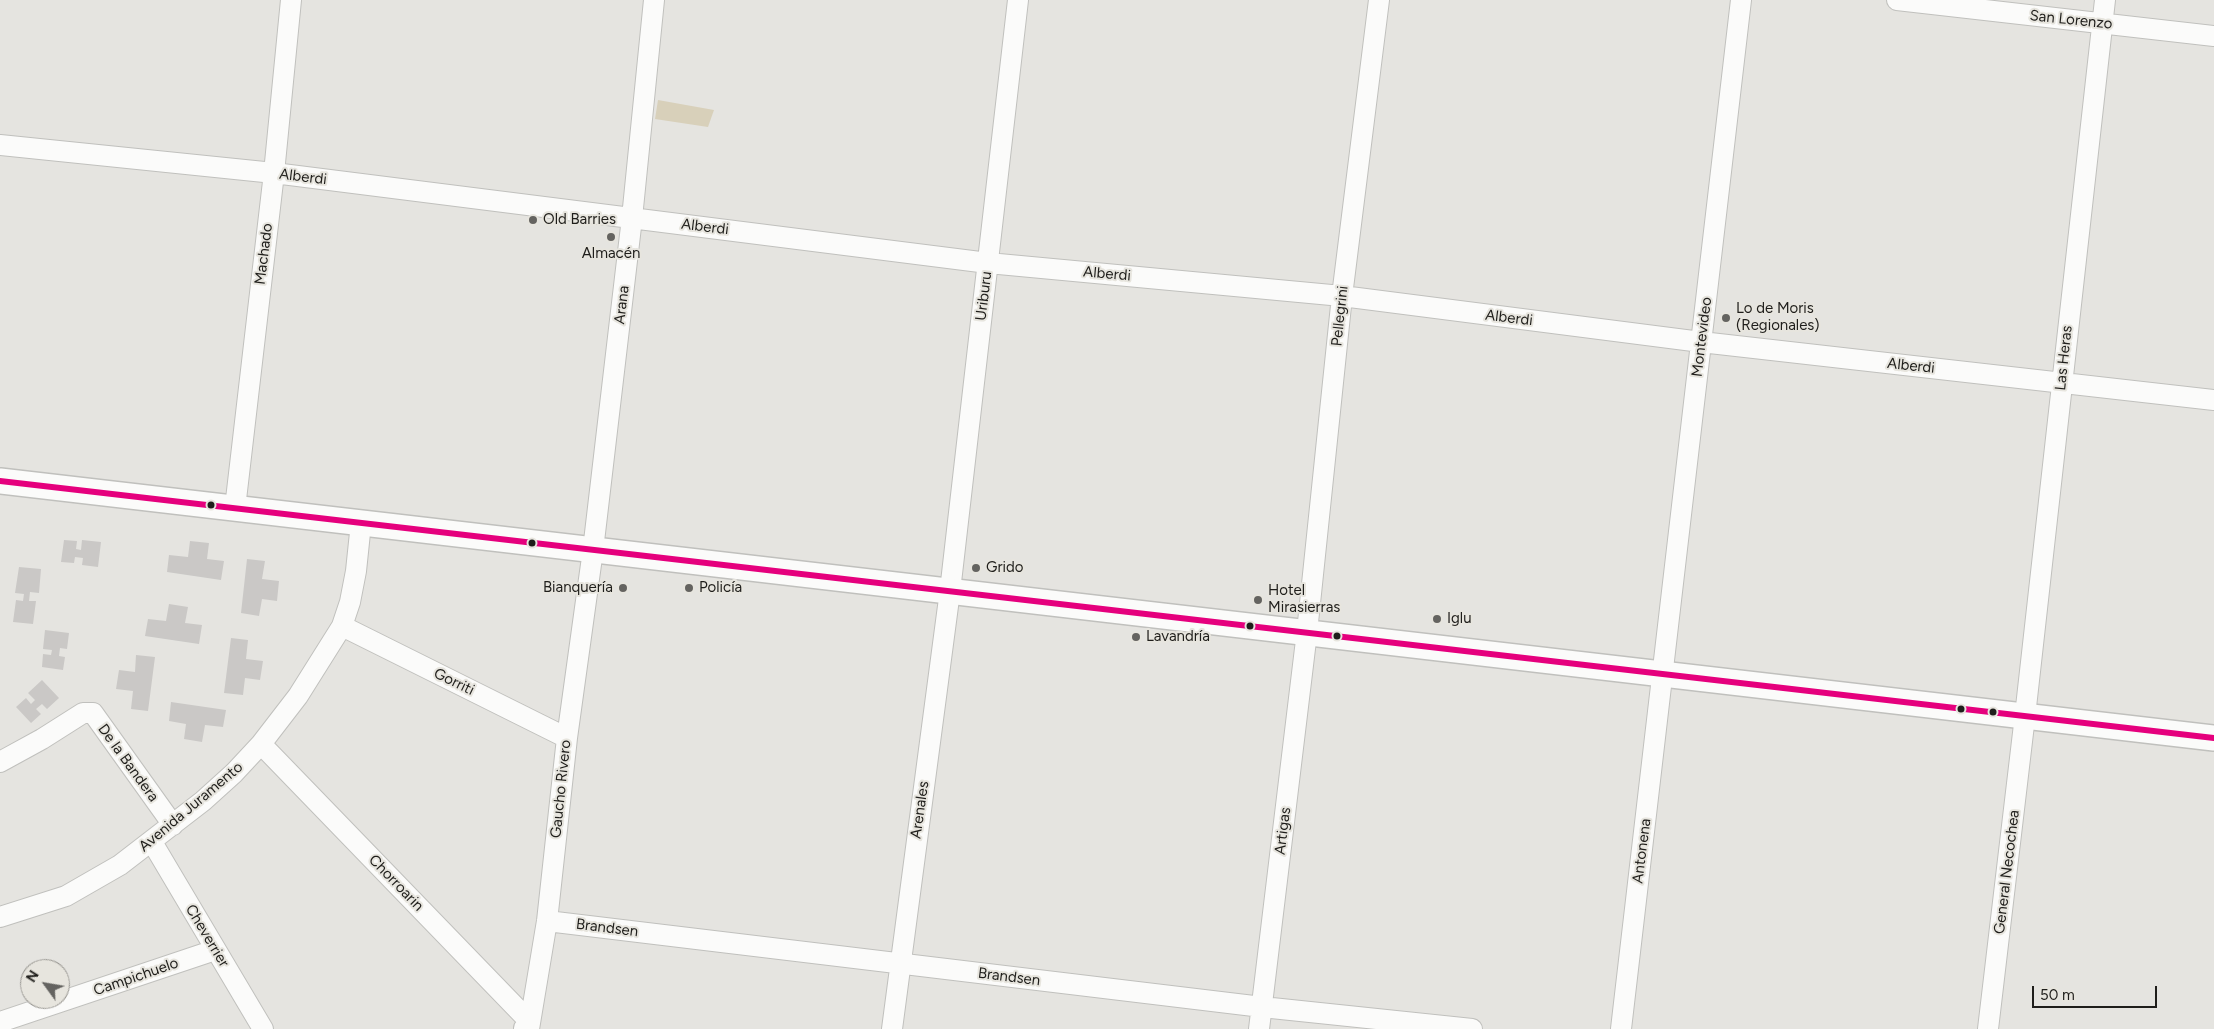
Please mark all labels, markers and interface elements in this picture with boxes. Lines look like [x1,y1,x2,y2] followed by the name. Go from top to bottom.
[2029,7,2113,33] street label: San Lorenzo
[278,165,328,189] street label: Alberdi
[543,211,616,229] place label: Old Barries
[527,214,539,226] marker: Old Barries
[680,215,730,239] street label: Alberdi
[251,222,277,286] street label: Machado
[605,231,617,243] marker: Almacén
[582,245,640,263] place label: Almacén
[1082,263,1132,285] street label: Alberdi
[972,270,996,322] street label: Uriburu
[611,285,633,325] street label: Arana
[1328,285,1352,347] street label: Pellegrini
[1688,296,1716,378] street label: Montevideo
[1736,300,1820,335] place label: Lo de Moris (Regionales)
[1484,306,1534,330] street label: Alberdi
[1720,312,1732,324] marker: Lo de Moris (Regionales)
[2052,325,2076,391] street label: Las Heras
[1886,355,1936,377] street label: Alberdi
[206,500,216,510] unlabelled marker
[527,538,537,548] unlabelled marker
[986,559,1023,577] place label: Grido
[970,562,982,574] marker: Grido
[543,579,613,597] place label: Bianquería
[699,579,742,597] place label: Policía
[617,582,629,594] marker: Bianquería
[683,582,695,594] marker: Policía
[1268,582,1340,617] place label: Hotel Mirasierras
[1252,594,1264,606] marker: Hotel Mirasierras
[1447,610,1472,628] place label: Iglu
[1431,613,1443,625] marker: Iglu
[1245,621,1255,631] unlabelled marker
[1146,628,1210,646] place label: Lavandría
[1130,631,1142,643] marker: Lavandría
[1332,631,1342,641] unlabelled marker
[431,665,477,699] street label: Gorriti
[1956,704,1966,714] unlabelled marker
[1988,707,1998,717] unlabelled marker
[94,721,162,805] street label: De la Bandera
[547,739,575,839] street label: Gaucho Rivero
[135,758,247,856] street label: Avenida Juramento
[907,780,933,840] street label: Arenales
[1271,806,1295,856] street label: Artigas
[1990,809,2024,935] street label: General Necochea
[1629,817,1655,885] street label: Antonena
[365,851,427,915] street label: Chorroarin
[181,901,233,971] street label: Cheverrier
[575,915,639,941] street label: Brandsen
[91,954,181,1000] street label: Campichuelo
[20,959,70,1009] north arrow
[977,964,1041,990] street label: Brandsen
[23,967,43,985] text: N
[2034,976,2159,1008] scale bar
[2040,986,2075,1004] text: 50 m

